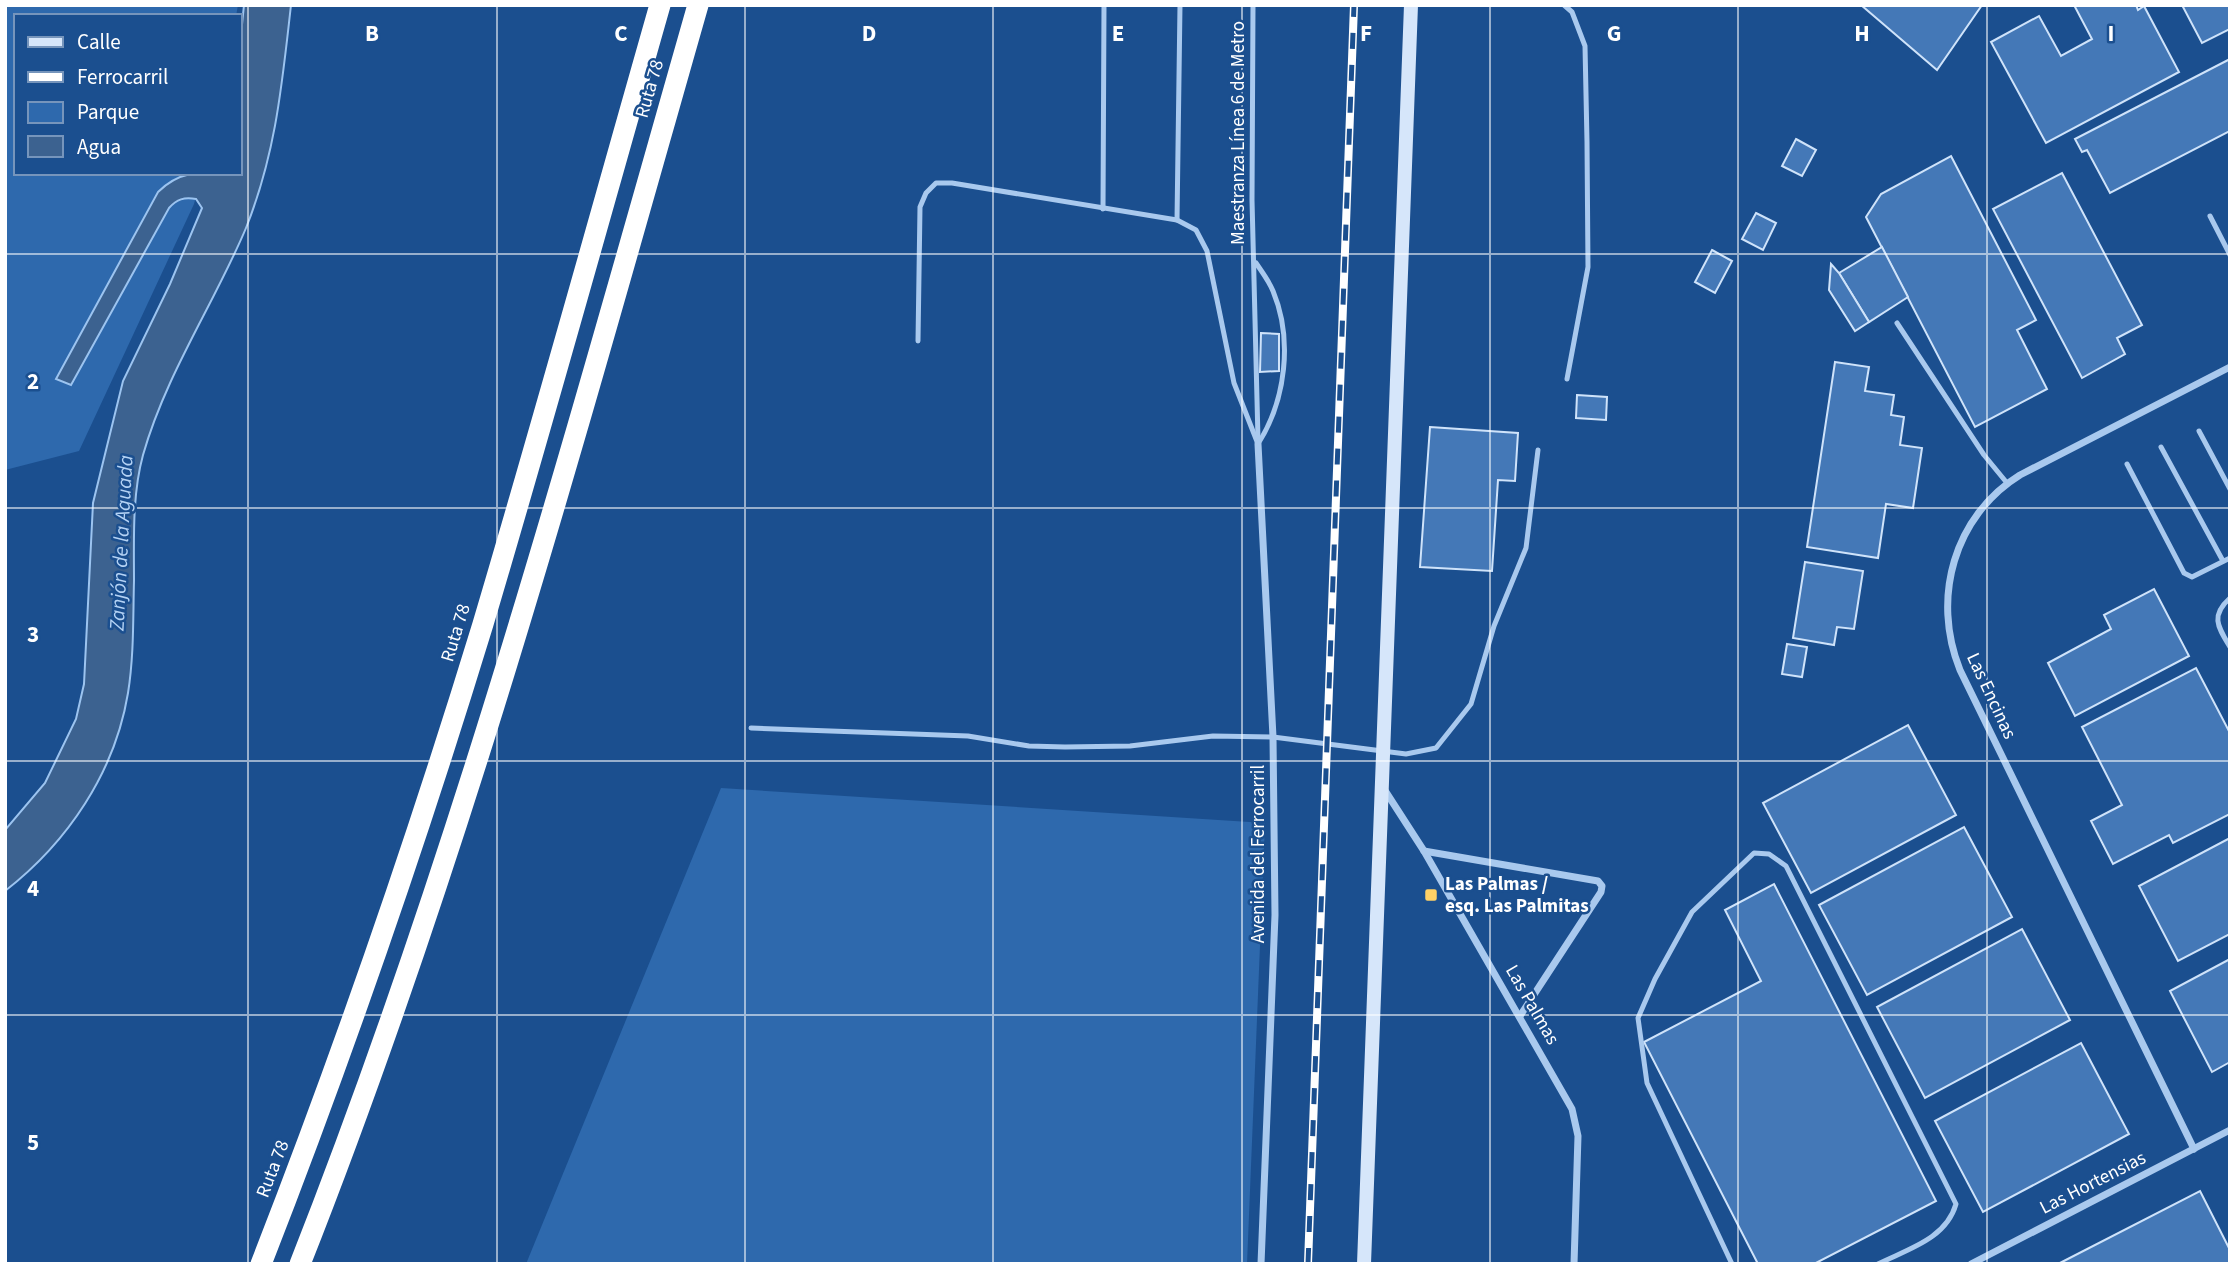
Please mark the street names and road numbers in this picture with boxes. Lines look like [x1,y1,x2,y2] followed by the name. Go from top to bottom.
[1225,21,1252,245] street label: Maestranza Línea 6 de Metro
[629,57,671,121] street label: Ruta 78
[434,601,478,665] street label: Ruta 78
[1959,648,2023,744] street label: Las Encinas
[1245,765,1272,943] street label: Avenida del Ferrocarril
[1498,960,1566,1050] street label: Las Palmas
[250,1136,296,1202] street label: Ruta 78
[2035,1145,2151,1221] street label: Las Hortensias

